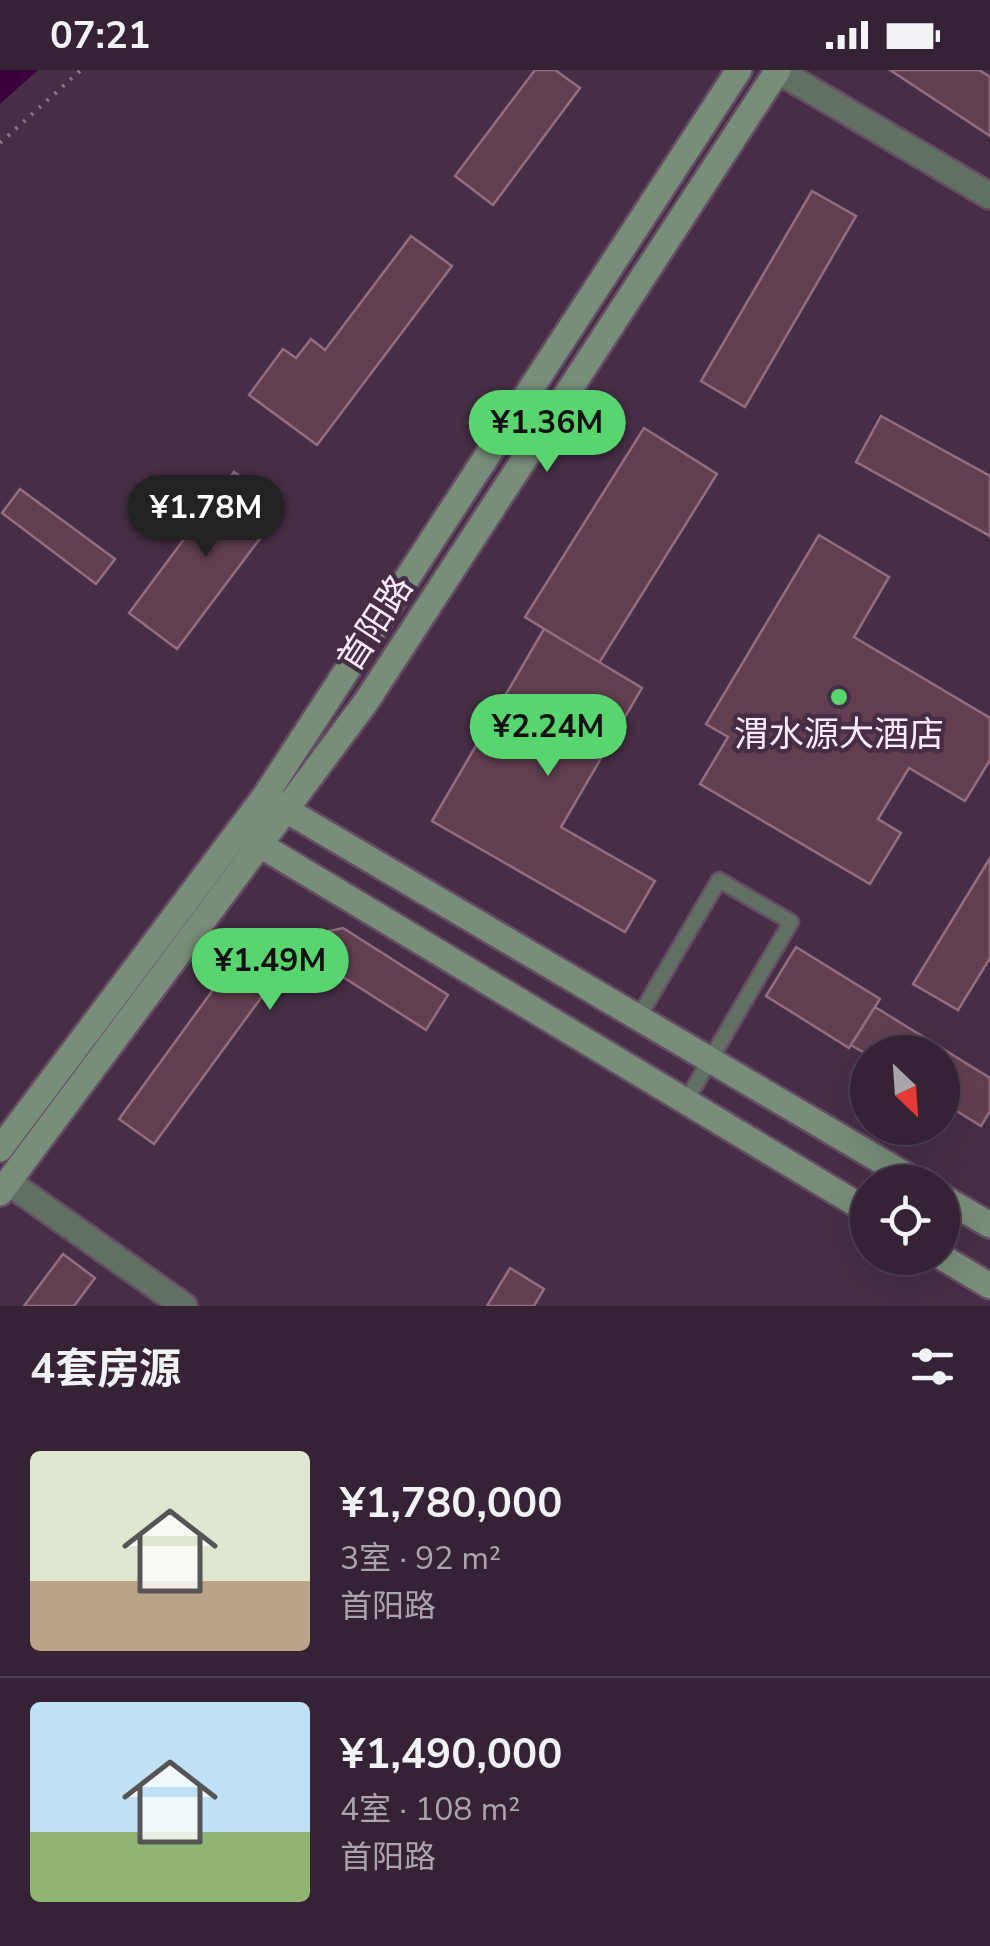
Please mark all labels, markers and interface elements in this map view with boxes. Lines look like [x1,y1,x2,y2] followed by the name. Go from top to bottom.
[50,10,151,61] text: 07:21
[466,390,628,475] pin: ¥1.36M
[491,401,603,444] text: ¥1.36M
[125,475,287,560] pin: ¥1.78M
[150,486,262,529] text: ¥1.78M
[327,566,424,680] street label: 首阳路
[828,686,850,708] marker: 渭水源大酒店
[467,694,629,779] pin: ¥2.24M
[492,705,604,748] text: ¥2.24M
[734,711,944,758] place label: 渭水源大酒店
[189,928,351,1013] pin: ¥1.49M
[214,939,326,982] text: ¥1.49M
[850,1035,960,1145] north arrow
[850,1035,960,1275] map controls
[850,1165,960,1275] button: locate
[905,1339,960,1394] icon: filters
[30,1341,181,1398] text: 4套房源
[340,1475,562,1532] text: ¥1,780,000
[110,1491,230,1611] icon: home
[340,1537,501,1580] text: 3室 · 92 m²
[340,1585,436,1628] text: 首阳路
[340,1726,562,1783] text: ¥1,490,000
[110,1742,230,1862] icon: home
[340,1788,520,1831] text: 4室 · 108 m²
[340,1836,436,1879] text: 首阳路

